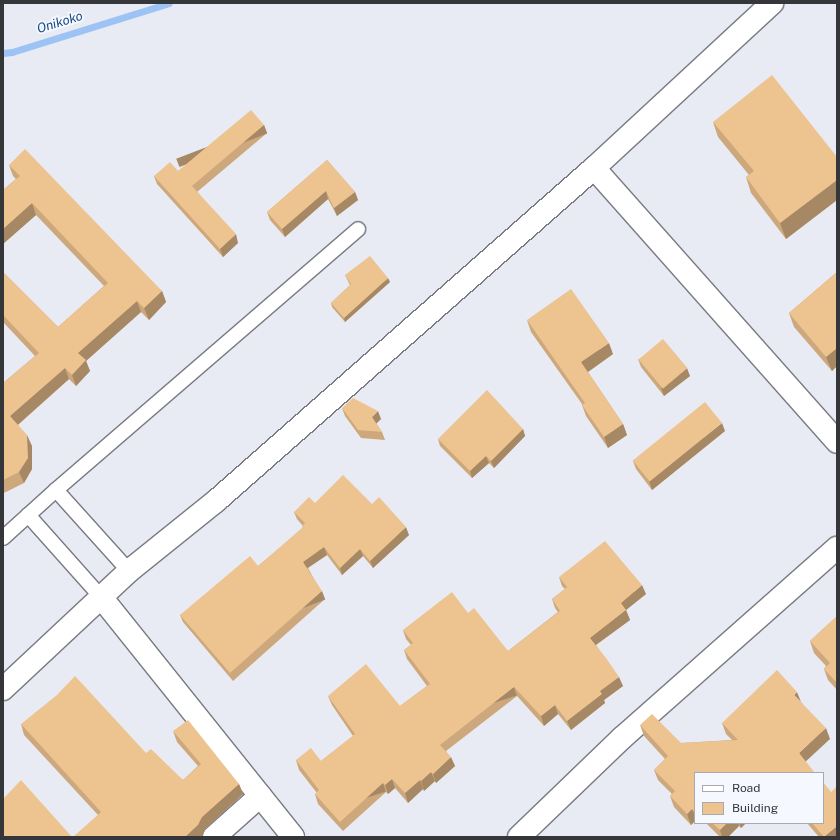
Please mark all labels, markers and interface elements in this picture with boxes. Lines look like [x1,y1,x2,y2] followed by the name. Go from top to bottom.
[35,9,85,37] water label: Onikoko
[694,772,824,824] legend
[732,781,760,795] text: Road
[732,801,778,815] text: Building

